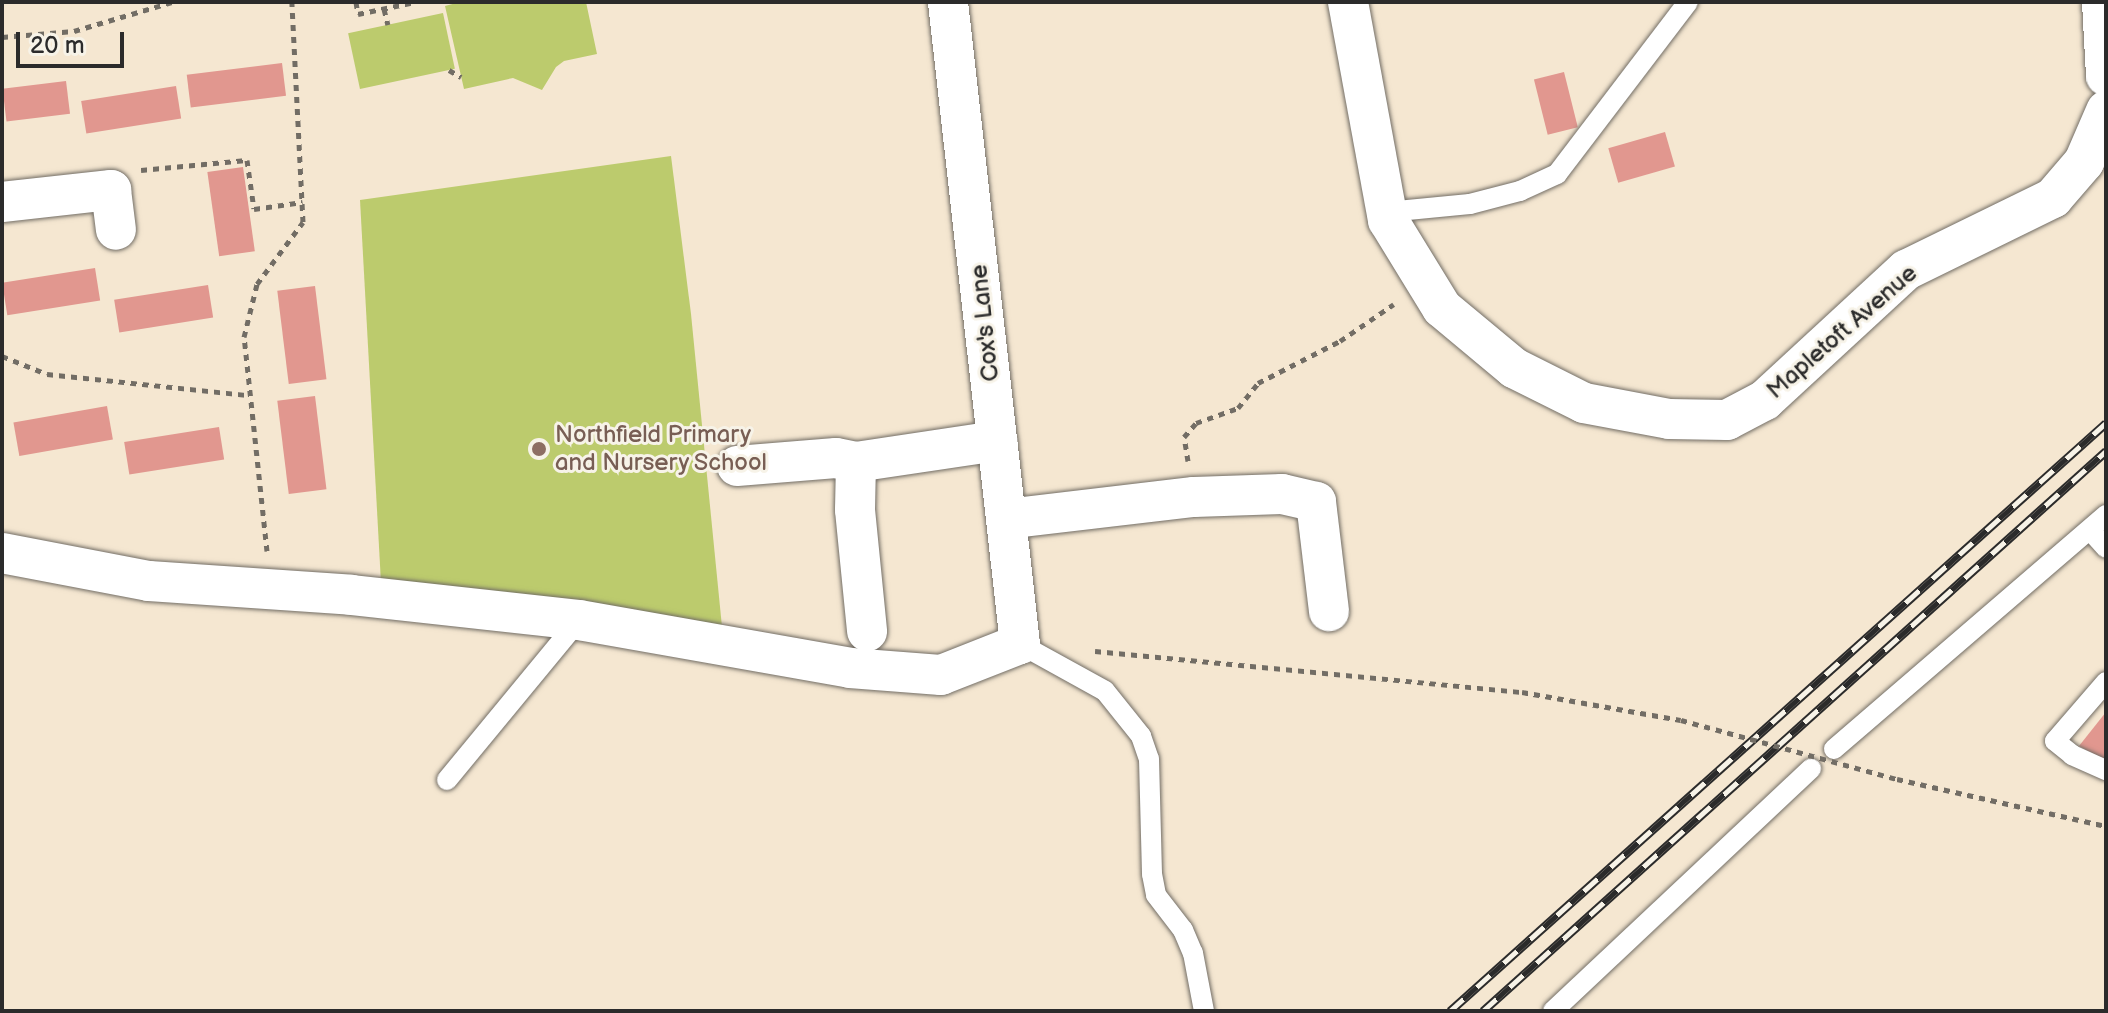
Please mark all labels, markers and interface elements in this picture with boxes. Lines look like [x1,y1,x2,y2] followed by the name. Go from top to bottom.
[20,16,128,66] scale bar
[30,31,85,60] text: 20 m
[1761,259,1923,405] street label: Mapletoft Avenue
[965,263,1005,383] street label: Cox's Lane
[555,421,769,477] place label: Northfield Primary and Nursery School
[530,440,548,458] marker: Northfield Primary and Nursery School

